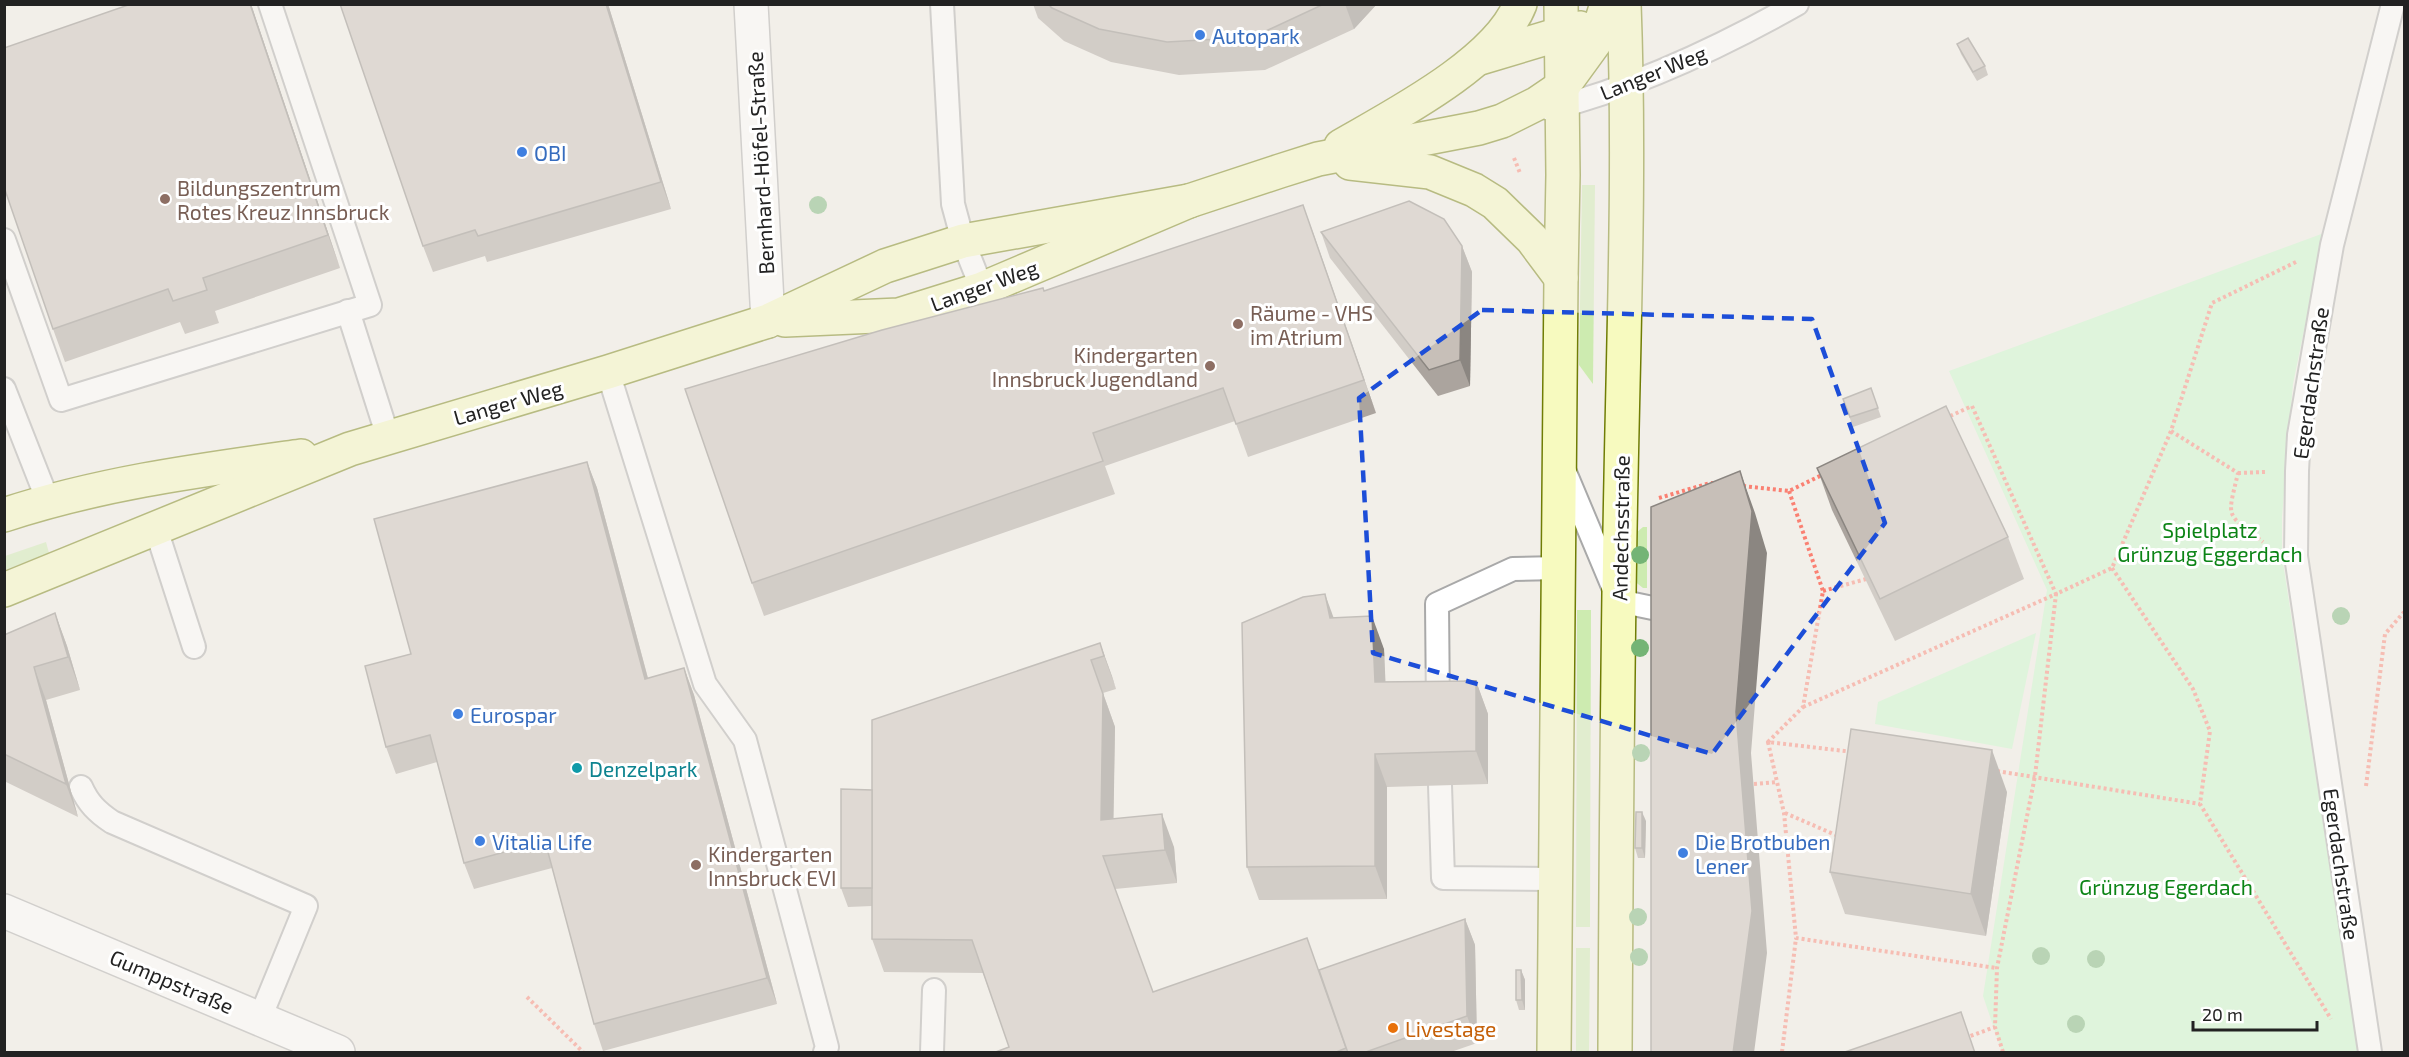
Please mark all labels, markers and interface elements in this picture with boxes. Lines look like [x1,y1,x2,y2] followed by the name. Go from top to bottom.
[1212,23,1300,48] place label: Autopark
[1193,28,1207,42] marker: Autopark
[1596,39,1710,105] street label: Langer Weg
[742,51,778,275] street label: Bernhard-Höfel-Straße
[534,140,567,165] place label: OBI
[515,145,529,159] marker: OBI
[177,175,390,224] place label: Bildungszentrum Rotes Kreuz Innsbruck
[158,192,172,206] marker: Bildungszentrum Rotes Kreuz Innsbruck
[927,254,1041,316] street label: Langer Weg
[1250,300,1373,349] place label: Räume - VHS im Atrium
[2287,306,2333,460] street label: Egerdachstraße
[1231,317,1245,331] marker: Räume - VHS im Atrium
[992,342,1198,391] place label: Kindergarten Innsbruck Jugendland
[1203,359,1217,373] marker: Kindergarten Innsbruck Jugendland
[451,374,566,430] street label: Langer Weg
[1606,455,1634,601] street label: Andechsstraße
[2117,517,2303,566] park label: Spielplatz Grünzug Eggerdach
[470,702,557,727] place label: Eurospar
[451,707,465,721] marker: Eurospar
[589,756,698,781] place label: Denzelpark
[570,761,584,775] marker: Denzelpark
[2319,787,2365,941] street label: Egerdachstraße
[492,829,592,854] place label: Vitalia Life
[1695,829,1831,878] place label: Die Brotbuben Lener
[473,834,487,848] marker: Vitalia Life
[708,841,836,890] place label: Kindergarten Innsbruck EVI
[1676,846,1690,860] marker: Die Brotbuben Lener
[689,858,703,872] marker: Kindergarten Innsbruck EVI
[2079,874,2253,899] park label: Grünzug Egerdach
[106,944,238,1018] street label: Gumppstraße
[2193,994,2318,1032] scale bar
[2202,1003,2243,1025] text: 20 m
[1405,1016,1496,1041] place label: Livestage
[1386,1021,1400,1035] marker: Livestage

